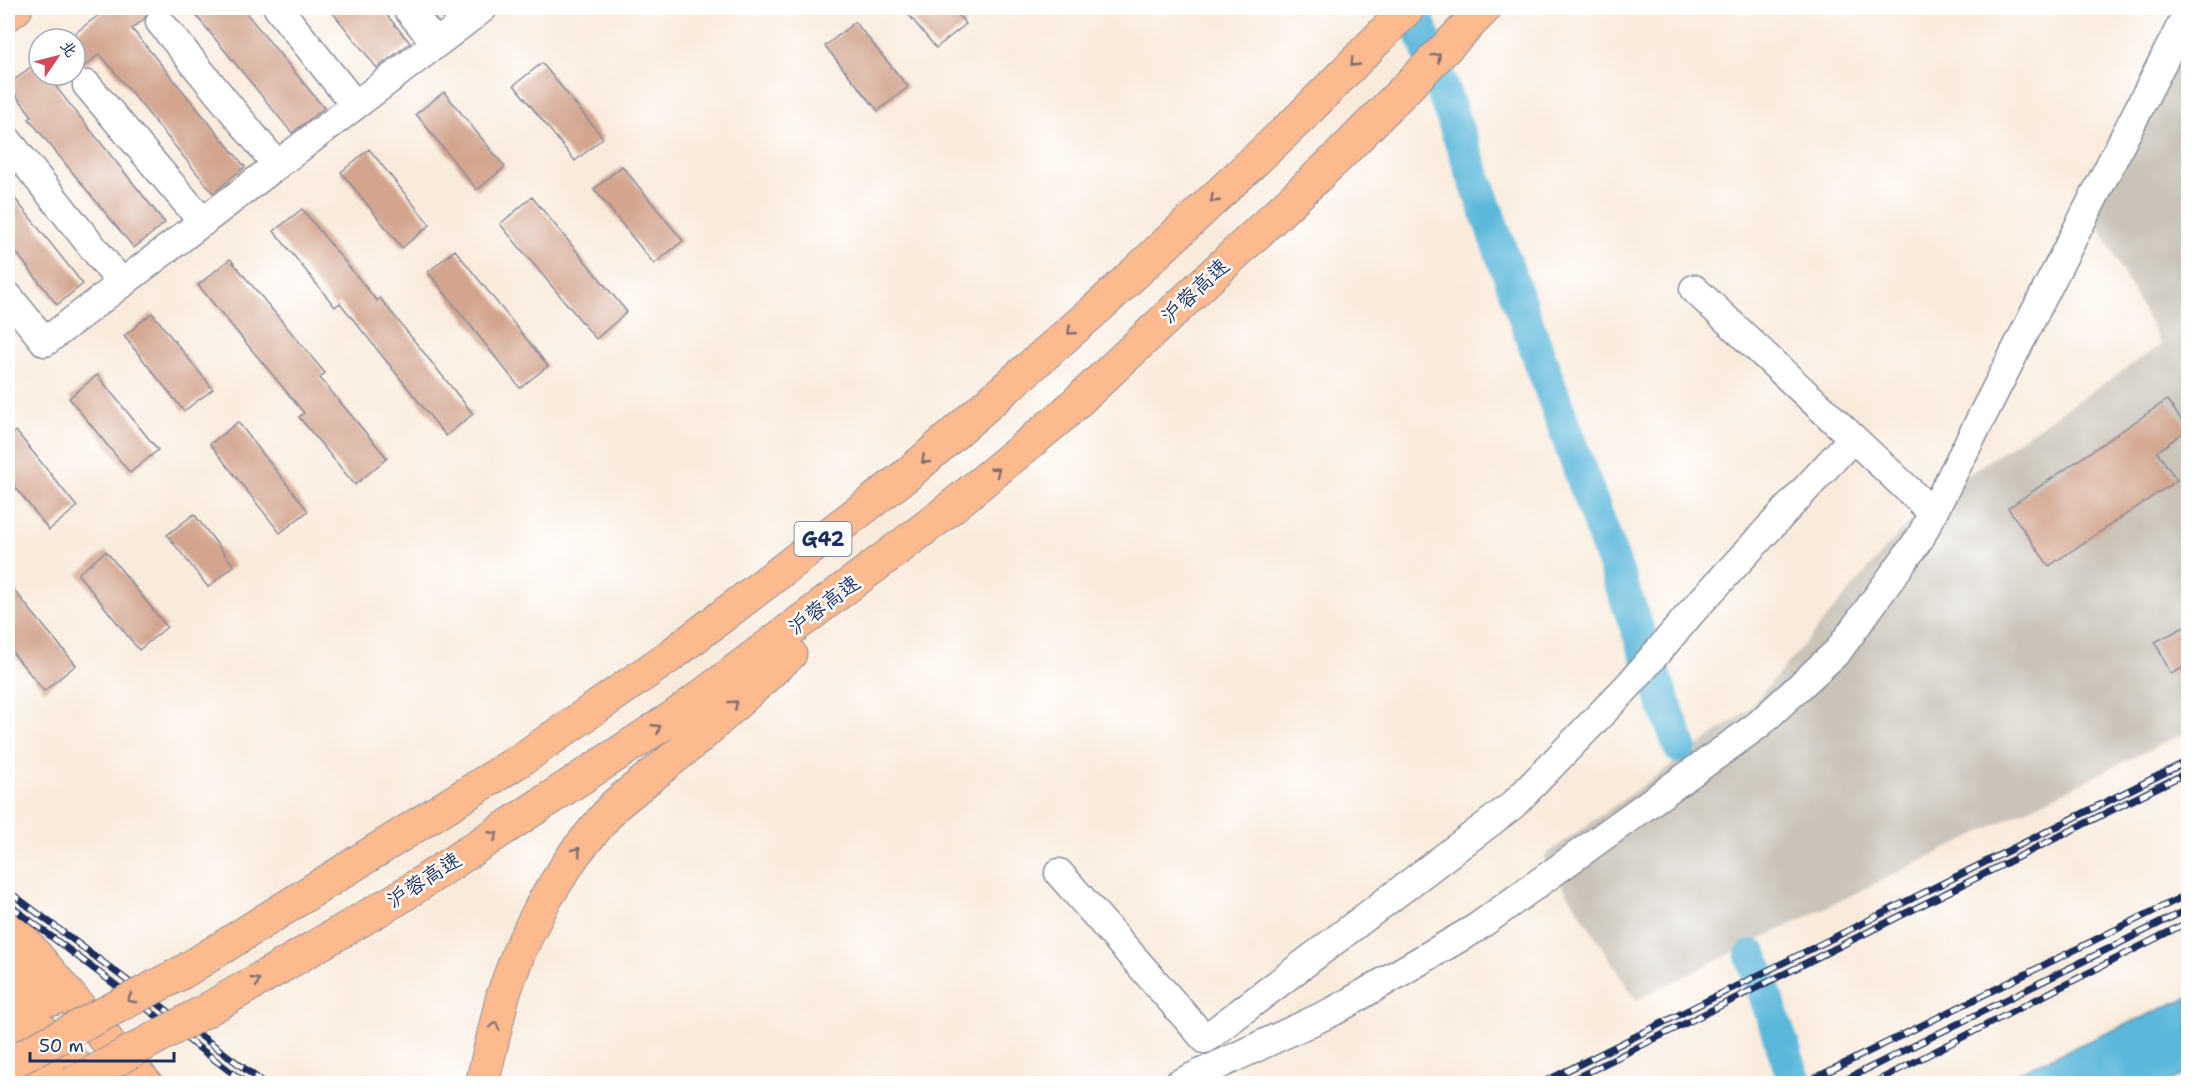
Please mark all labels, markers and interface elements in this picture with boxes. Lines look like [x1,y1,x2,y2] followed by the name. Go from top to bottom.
[27,27,87,87] north arrow
[56,36,82,61] text: 北
[1429,54,1440,65] one-way arrow
[1350,56,1361,66] one-way arrow
[1210,191,1221,202] one-way arrow
[1155,252,1235,330] street label: 沪蓉高速
[1067,324,1078,335] one-way arrow
[921,453,932,464] one-way arrow
[989,467,1000,478] one-way arrow
[794,522,852,556] road number: G42
[782,569,866,641] street label: 沪蓉高速
[727,701,738,712] one-way arrow
[651,724,661,736] one-way arrow
[487,831,498,842] one-way arrow
[381,845,467,915] street label: 沪蓉高速
[570,847,581,858] one-way arrow
[250,977,260,988] one-way arrow
[127,992,138,1003] one-way arrow
[487,1022,500,1032] one-way arrow
[30,1025,174,1063] scale bar
[39,1034,84,1058] text: 50 m

